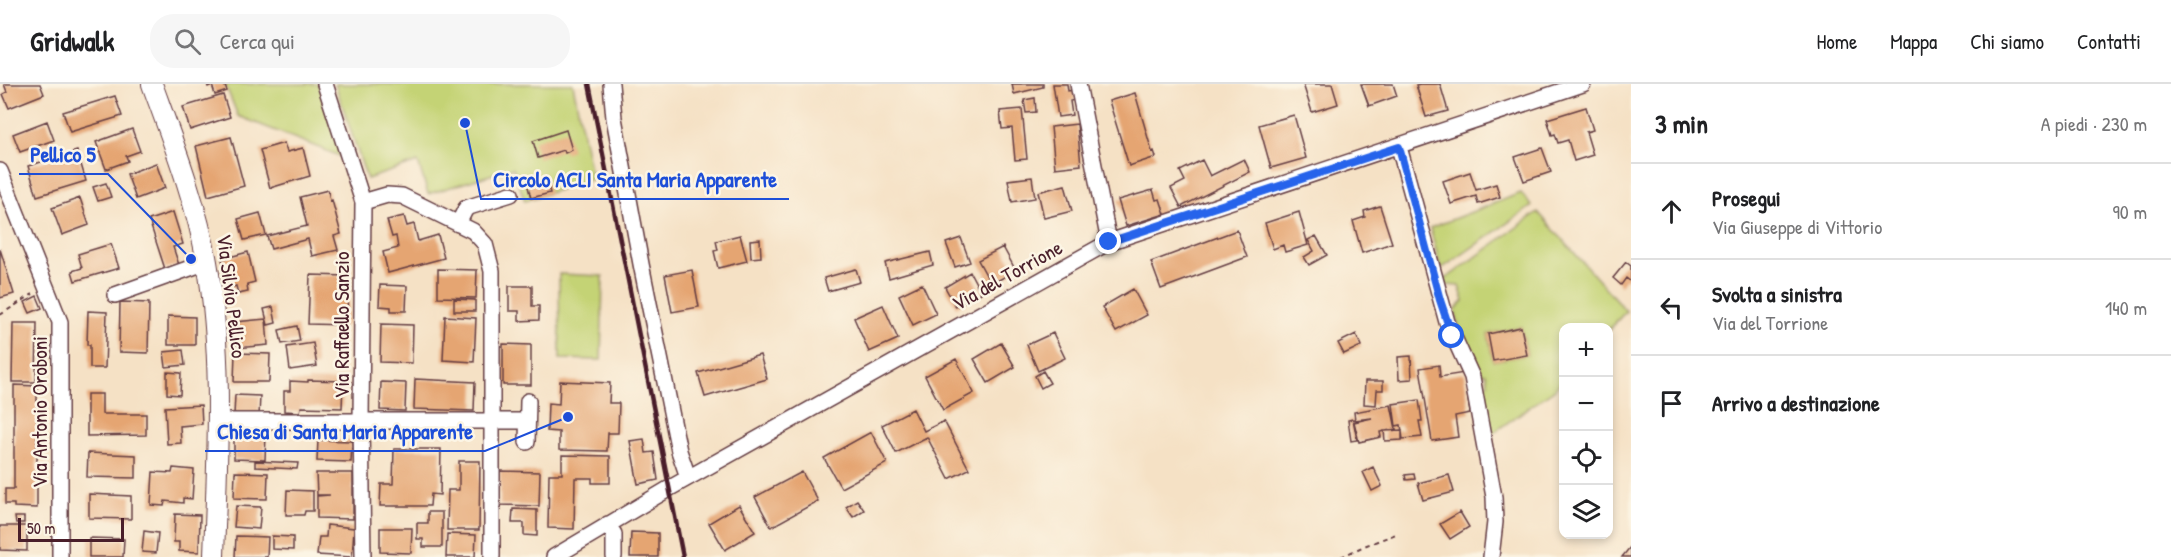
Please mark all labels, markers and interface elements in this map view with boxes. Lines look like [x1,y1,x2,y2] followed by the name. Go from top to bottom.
[150,14,570,68] search box
[30,22,114,60] text: Gridwalk
[171,25,204,58] icon: search
[219,26,295,56] text: Cerca qui
[1816,27,1857,56] text: Home
[1890,27,1937,56] text: Mappa
[1970,27,2044,56] text: Chi siamo
[2077,27,2141,56] text: Contatti
[1655,106,1708,141] text: 3 min
[2041,110,2147,137] text: A piedi · 230 m
[19,134,108,174] callout: Pellico 5
[30,139,96,169] text: Pellico 5
[481,159,789,199] callout: Circolo ACLI Santa Maria Apparente
[493,164,777,195] text: Circolo ACLI Santa Maria Apparente
[1712,183,1781,213] text: Prosegui
[1655,195,1688,228] icon: ahead
[2113,198,2147,225] text: 90 m
[1712,213,1882,240] text: Via Giuseppe di Vittorio
[1095,228,1121,254] route end
[210,232,254,360] street label: Via Silvio Pellico
[947,233,1067,317] street label: Via del Torrione
[327,252,356,398] street label: Via Raffaello Sanzio
[1712,279,1842,309] text: Svolta a sinistra
[1655,291,1688,324] icon: left
[2105,294,2147,321] text: 140 m
[1712,309,1828,336] text: Via del Torrione
[1438,322,1464,348] route start
[1559,323,1613,539] map controls
[1559,323,1613,377] button: +
[25,336,54,488] street label: Via Antonio Oroboni
[1559,377,1613,431] button: −
[1655,387,1688,420] icon: arrive
[1712,388,1880,418] text: Arrivo a destinazione
[205,411,485,451] callout: Chiesa di Santa Maria Apparente
[217,416,473,447] text: Chiesa di Santa Maria Apparente
[1559,431,1613,485] button: locate
[1559,485,1613,539] button: layers
[18,515,124,542] scale bar
[27,517,56,539] text: 50 m

